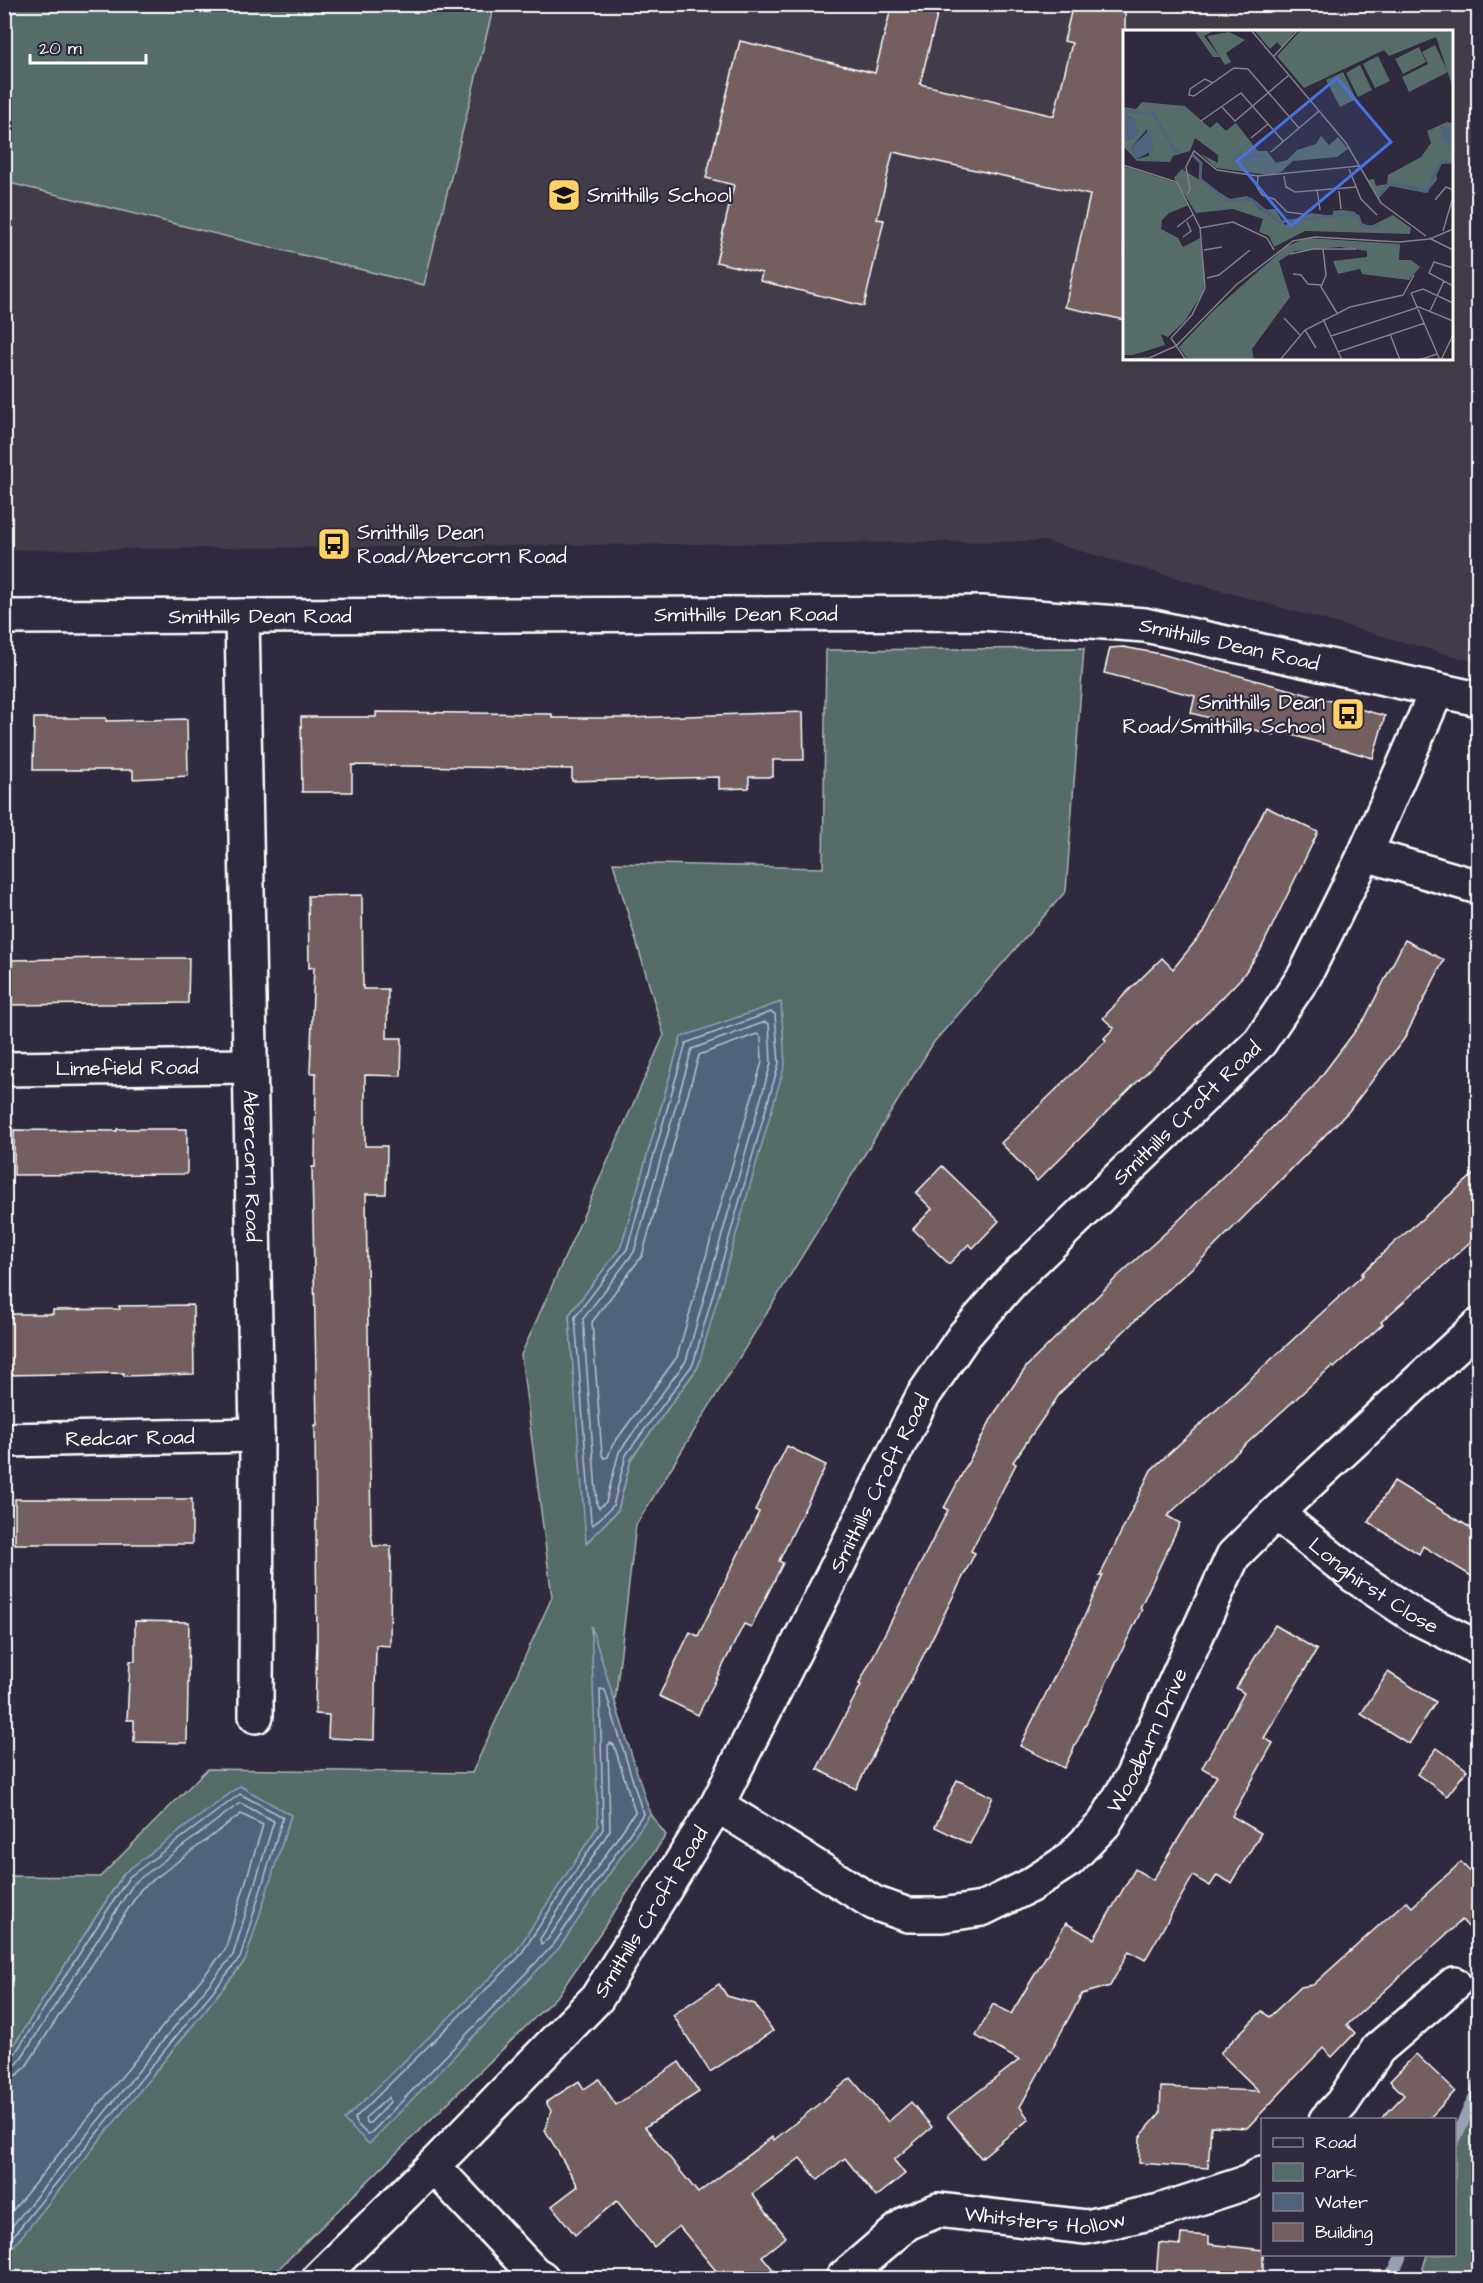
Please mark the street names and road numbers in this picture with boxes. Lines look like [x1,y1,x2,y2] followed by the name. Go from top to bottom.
[654,600,838,629] street label: Smithills Dean Road
[168,602,352,631] street label: Smithills Dean Road
[1137,610,1322,678] street label: Smithills Dean Road
[1106,1034,1268,1192] street label: Smithills Croft Road
[55,1053,199,1083] street label: Limefield Road
[236,1090,267,1242] street label: Abercorn Road
[822,1389,937,1578] street label: Smithills Croft Road
[65,1422,195,1454] street label: Redcar Road
[1302,1531,1443,1641] street label: Longhirst Close
[1100,1664,1195,1819] street label: Woodburn Drive
[587,1821,715,2003] street label: Smithills Croft Road
[963,2199,1129,2242] street label: Whitsters Hollow

